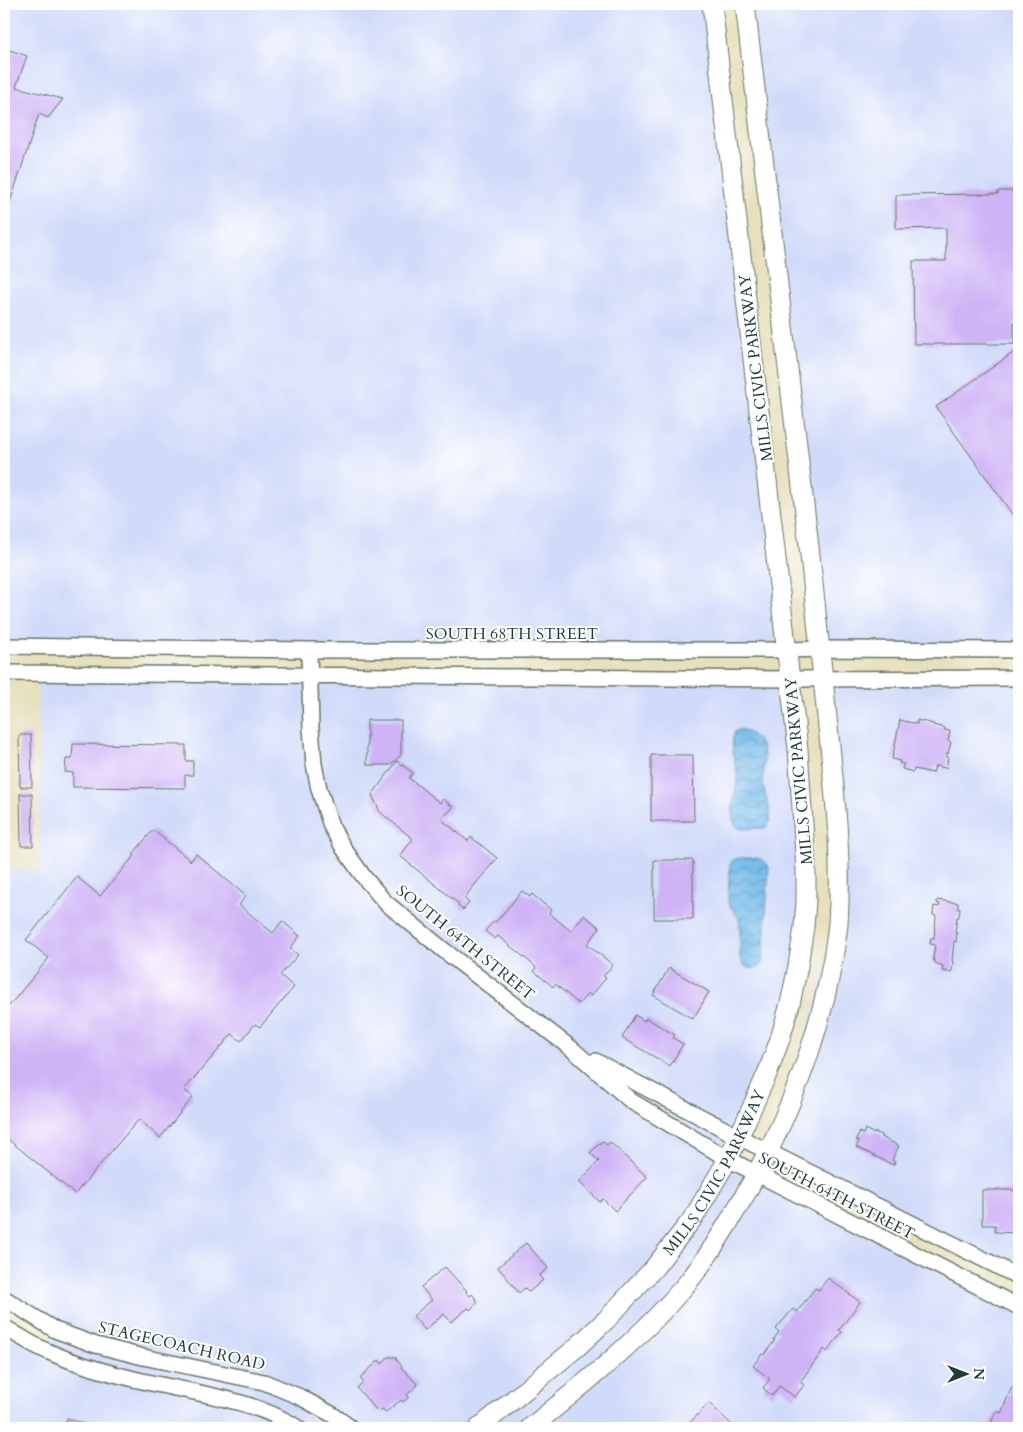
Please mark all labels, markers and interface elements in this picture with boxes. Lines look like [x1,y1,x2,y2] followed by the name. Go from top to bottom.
[734,273,778,463] street label: MILLS CIVIC PARKWAY
[426,623,598,645] street label: SOUTH 68TH STREET
[780,676,818,866] street label: MILLS CIVIC PARKWAY
[391,880,539,1006] street label: SOUTH 64TH STREET
[658,1086,771,1260] street label: MILLS CIVIC PARKWAY
[755,1147,919,1245] street label: SOUTH 64TH STREET
[96,1316,267,1376] street label: STAGECOACH ROAD
[940,1350,990,1400] north arrow
[969,1368,988,1380] text: N

